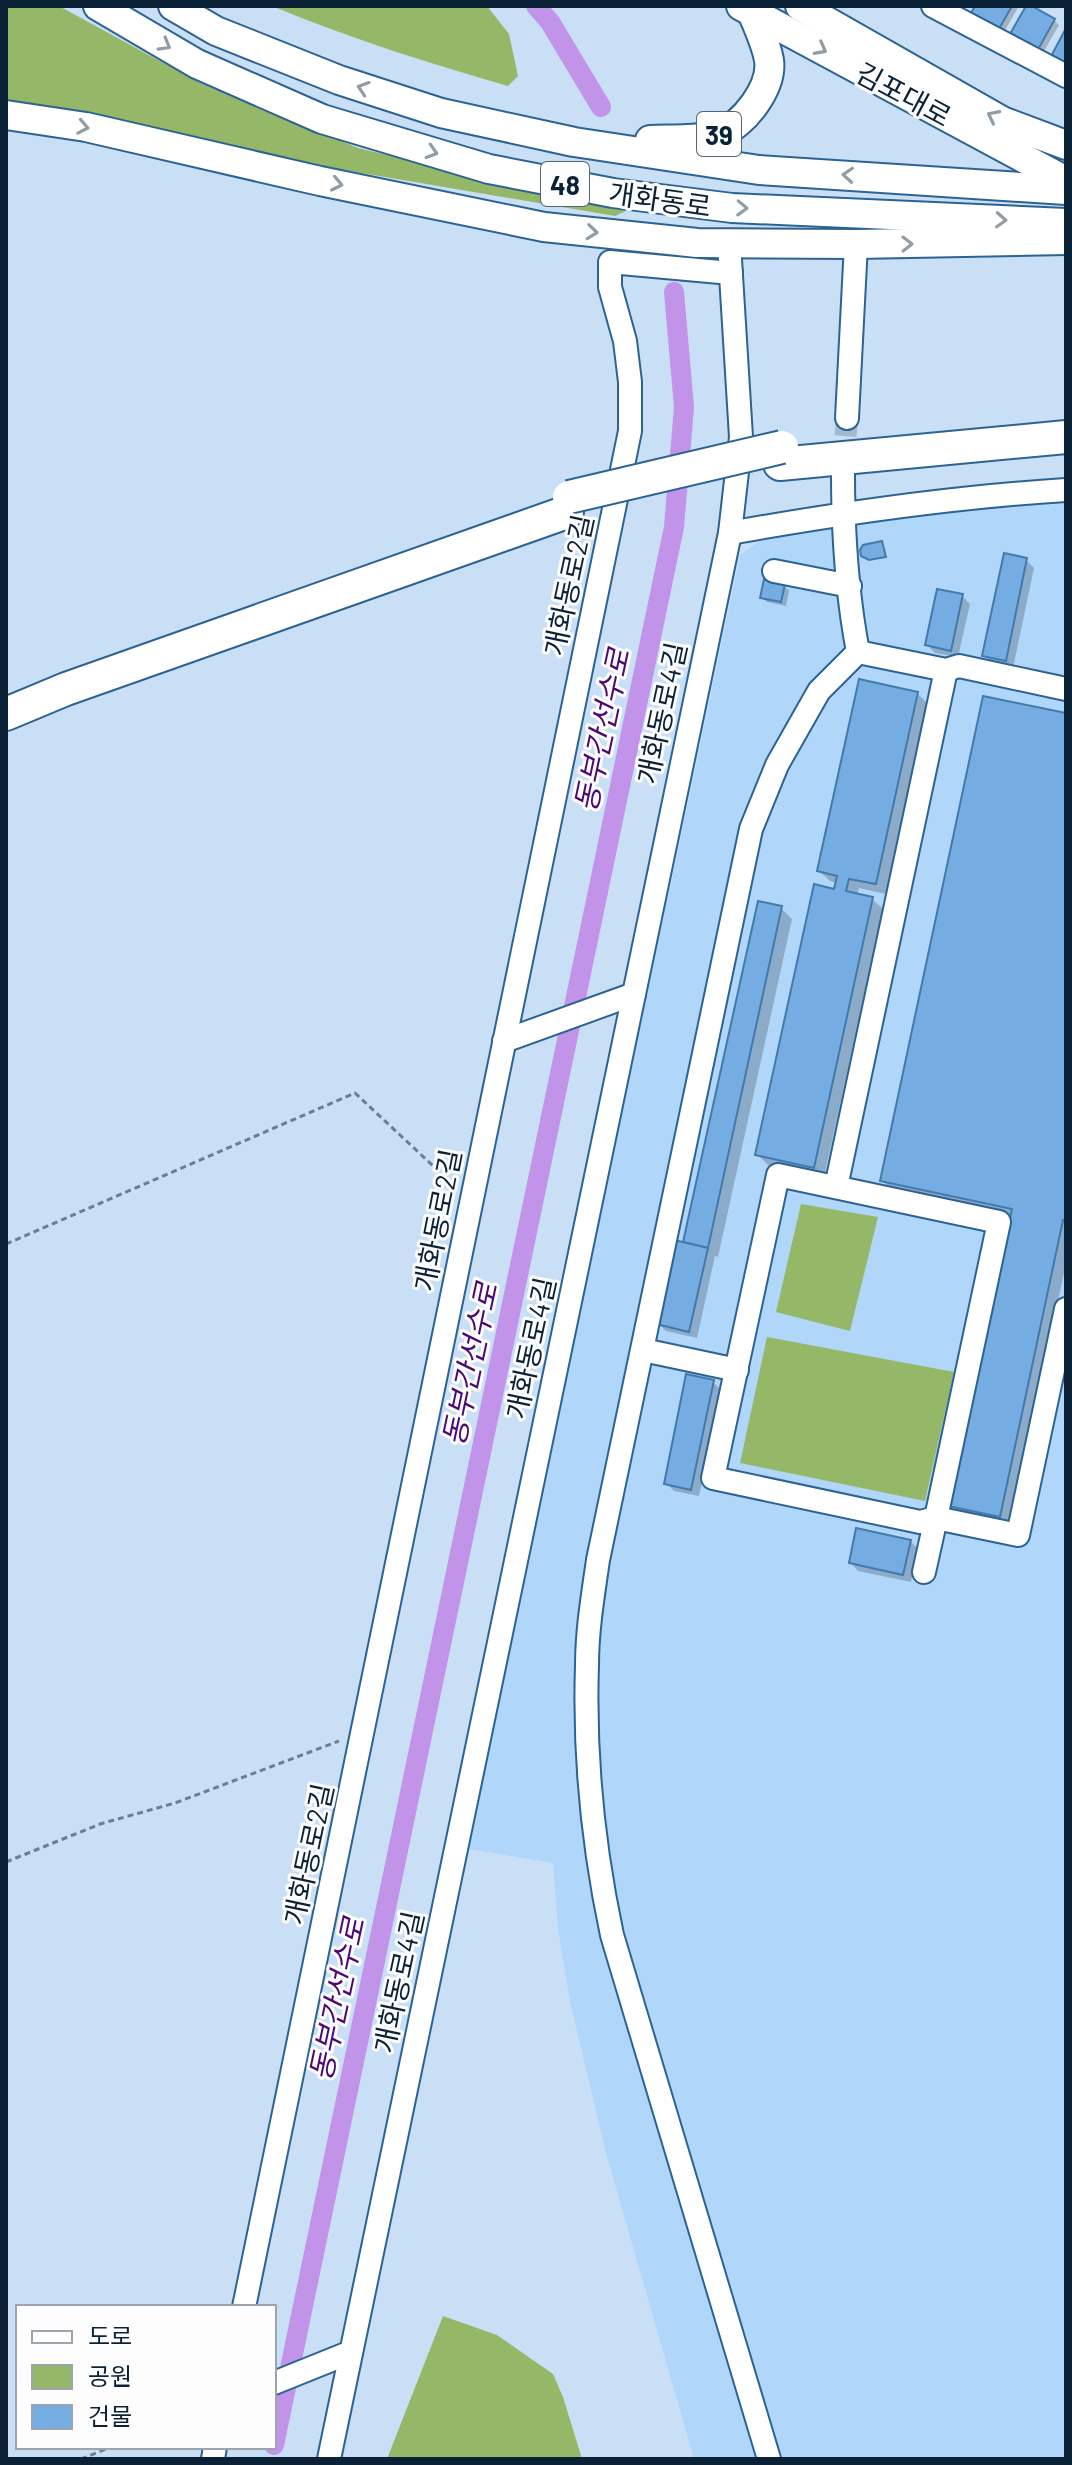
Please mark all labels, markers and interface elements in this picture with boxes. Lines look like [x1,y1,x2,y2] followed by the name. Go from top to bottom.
[156,35,171,51] one-way arrow
[812,39,826,55] one-way arrow
[851,55,957,133] street label: 김포대로
[356,81,370,97] one-way arrow
[987,111,1002,126] one-way arrow
[697,112,741,156] road number: 39
[76,118,90,135] one-way arrow
[424,143,438,159] one-way arrow
[541,162,589,206] road number: 48
[841,167,854,184] one-way arrow
[329,175,343,192] one-way arrow
[607,175,713,223] street label: 개화동로
[736,200,749,217] one-way arrow
[996,211,1008,228] one-way arrow
[586,224,599,241] one-way arrow
[901,235,914,253] one-way arrow
[536,511,600,659] street label: 개화동로2길
[629,639,693,787] street label: 개화동로4길
[566,644,636,815] water label: 동부간선수로
[407,1146,467,1294] street label: 개화동로2길
[498,1274,562,1422] street label: 개화동로4길
[434,1278,504,1449] water label: 동부간선수로
[276,1780,340,1928] street label: 개화동로2길
[366,1908,430,2056] street label: 개화동로4길
[301,1913,371,2084] water label: 동부간선수로
[16,2305,276,2449] legend
[88,2321,132,2350] text: 도로
[88,2361,132,2390] text: 공원
[88,2401,132,2430] text: 건물

